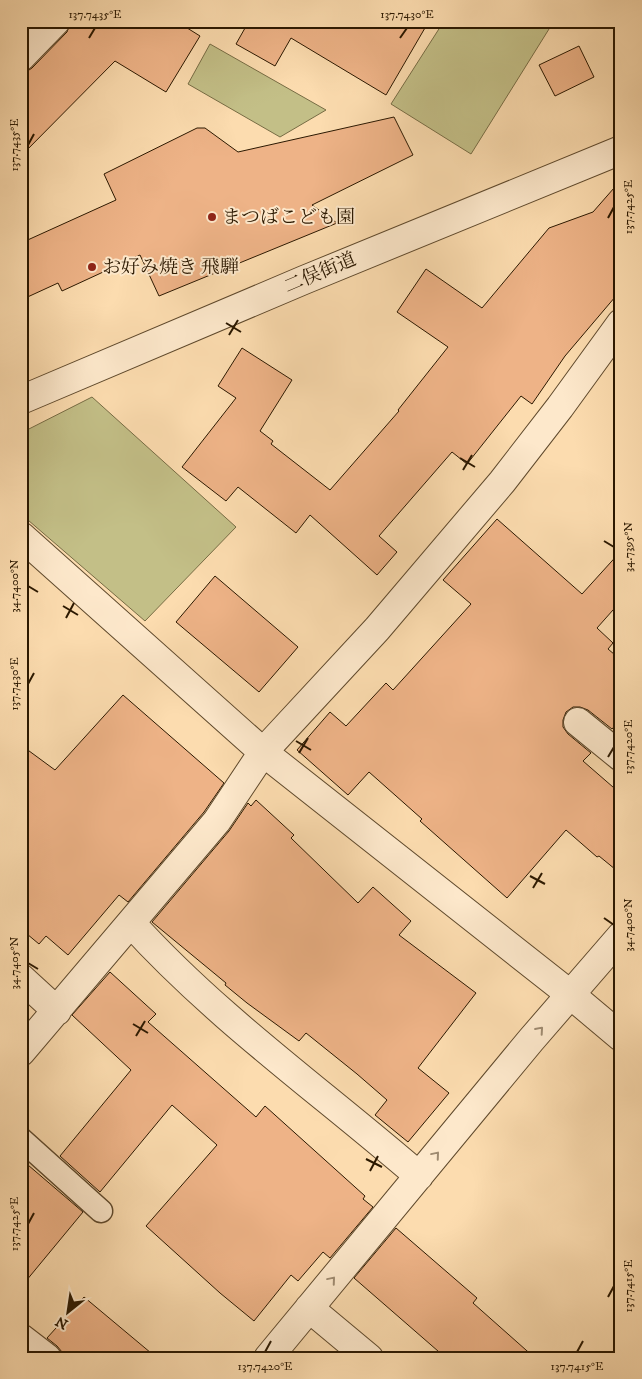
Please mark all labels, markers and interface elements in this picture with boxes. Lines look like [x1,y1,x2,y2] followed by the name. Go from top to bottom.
[68,7,122,22] text: 137.7435°E
[380,7,434,22] text: 137.7430°E
[7,118,22,172] text: 137.7435°E
[621,179,636,234] text: 137.7425°E
[222,206,355,229] place label: まつばこども園
[206,211,218,223] marker: まつばこども園
[281,248,359,298] street label: 二俣街道
[102,256,239,279] place label: お好み焼き 飛騨
[86,261,98,273] marker: お好み焼き 飛騨
[621,522,636,572] text: 34.7395°N
[7,559,22,613] text: 34.7400°N
[7,657,22,711] text: 137.7430°E
[621,719,636,774] text: 137.7420°E
[621,898,636,952] text: 34.7400°N
[7,936,22,989] text: 34.7405°N
[535,1027,543,1036] one-way arrow
[431,1152,439,1161] one-way arrow
[7,1196,22,1251] text: 137.7425°E
[621,1259,636,1312] text: 137.7415°E
[327,1277,335,1286] one-way arrow
[42,1286,92,1336] north arrow
[52,1311,71,1333] text: N
[238,1359,293,1374] text: 137.7420°E
[551,1359,604,1374] text: 137.7415°E

